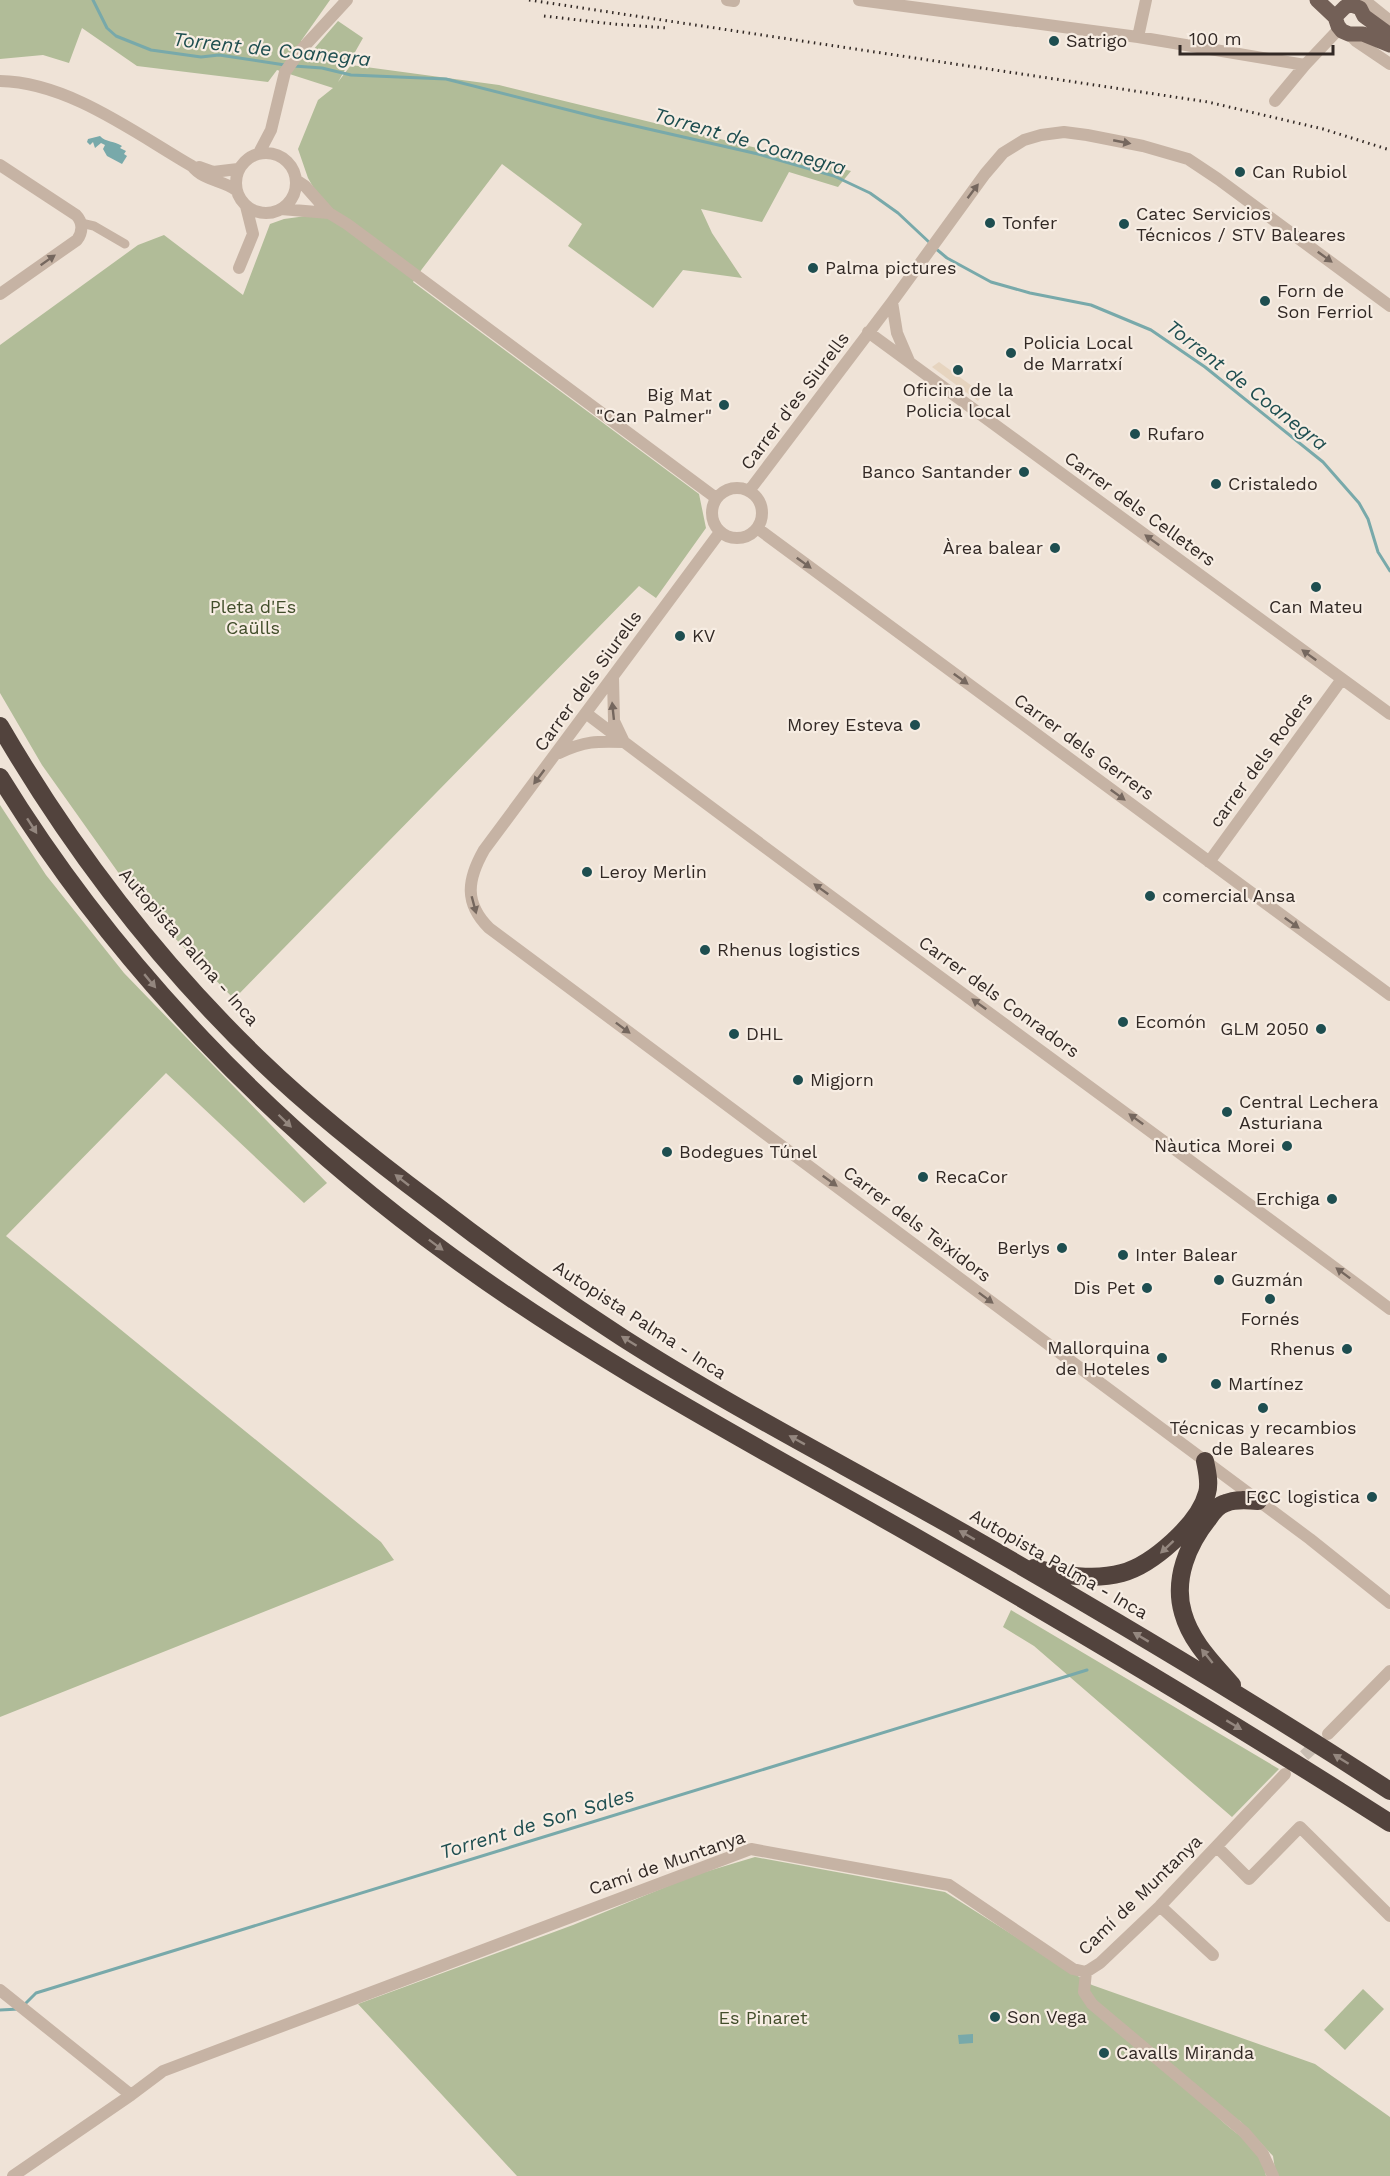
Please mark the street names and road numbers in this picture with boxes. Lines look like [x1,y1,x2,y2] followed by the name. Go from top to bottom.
[736,328,853,474] street label: Carrer d'es Siurells
[1061,447,1220,570] street label: Carrer dels Celleters
[530,606,646,755] street label: Carrer dels Siurells
[1205,688,1317,831] street label: carrer dels Roders
[1010,689,1158,804] street label: Carrer dels Gerrers
[115,864,264,1030] street label: Autopista Palma - Inca
[915,931,1084,1062] street label: Carrer dels Conradors
[839,1161,995,1286] street label: Carrer dels Teixidors
[550,1256,731,1383] street label: Autopista Palma - Inca
[967,1504,1152,1623] street label: Autopista Palma - Inca
[586,1826,748,1899] street label: Camí de Muntanya
[1074,1830,1206,1959] street label: Camí de Muntanya

